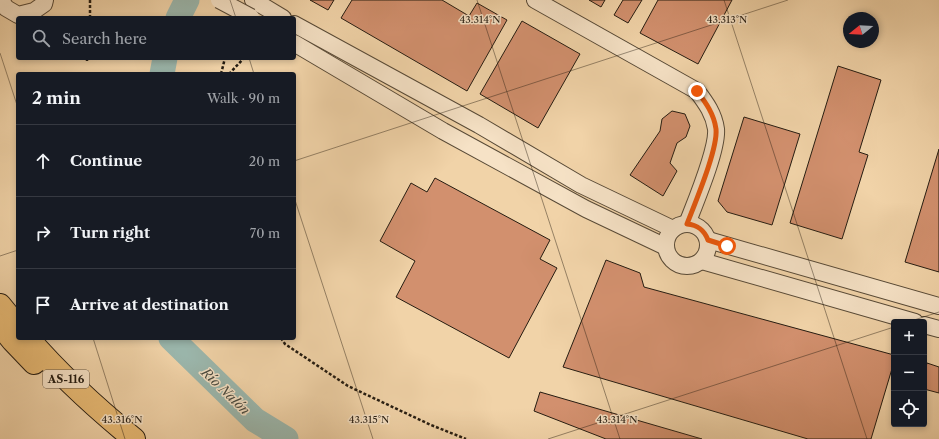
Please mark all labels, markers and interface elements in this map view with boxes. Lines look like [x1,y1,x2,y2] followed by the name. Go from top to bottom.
[843,12,879,48] north arrow
[460,13,500,26] text: 43.314°N
[707,13,747,26] text: 43.313°N
[16,16,296,60] search box
[30,27,52,49] icon: search
[62,29,147,48] text: Search here
[688,82,706,100] route end
[32,88,81,108] text: 2 min
[207,90,280,106] text: Walk · 90 m
[32,150,54,172] icon: ahead
[70,151,142,170] text: Continue
[249,153,280,169] text: 20 m
[32,222,54,244] icon: right
[70,223,150,242] text: Turn right
[250,225,280,241] text: 70 m
[718,237,736,255] route start
[32,294,54,316] icon: arrive
[70,295,229,314] text: Arrive at destination
[891,319,927,427] map controls
[891,319,927,355] button: +
[891,355,927,391] button: −
[198,363,254,418] water label: Río Nalón
[43,370,89,388] road number: AS-116
[891,391,927,427] button: locate
[102,413,142,426] text: 43.316°N
[349,413,389,426] text: 43.315°N
[597,413,637,426] text: 43.314°N

